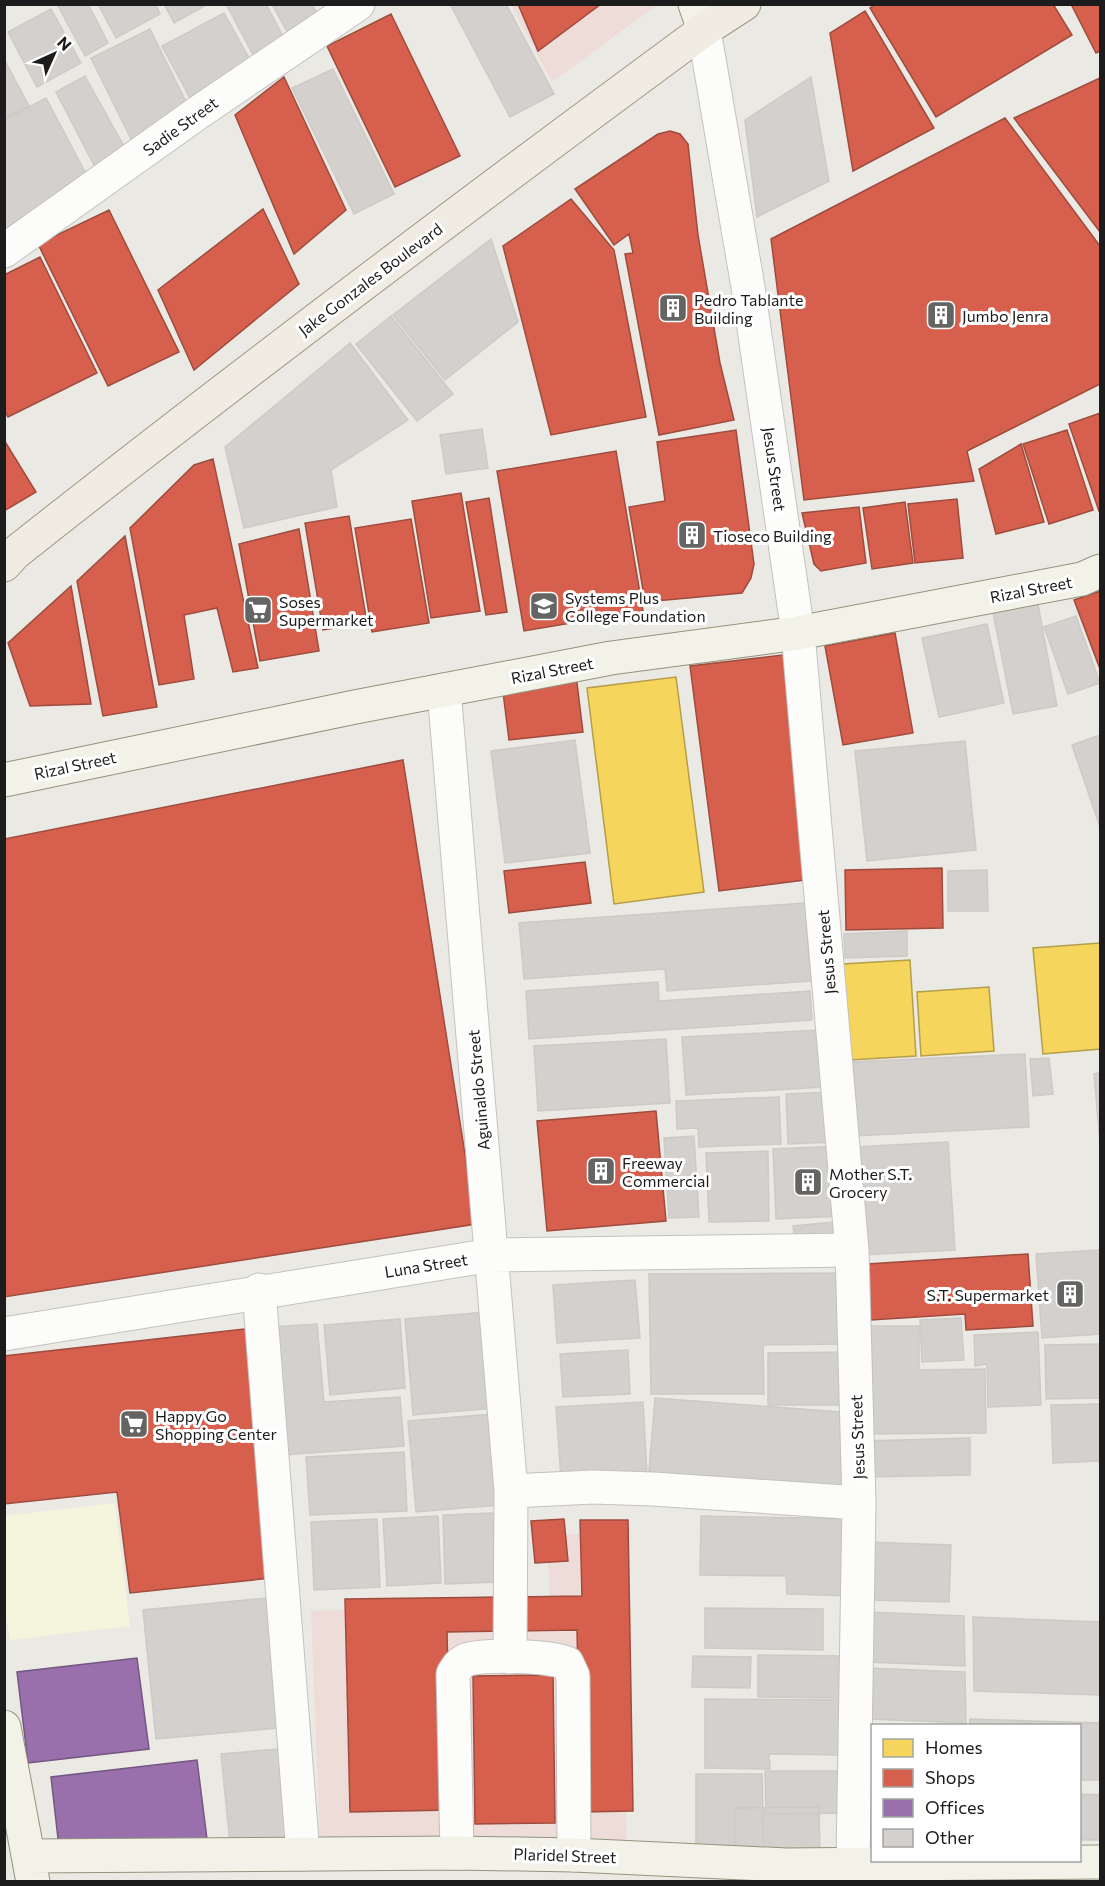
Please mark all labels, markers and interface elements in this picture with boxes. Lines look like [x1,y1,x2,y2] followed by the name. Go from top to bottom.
[24,24,84,84] north arrow
[54,32,76,54] text: N
[139,92,221,160] street label: Sadie Street
[294,219,446,339] street label: Jake Gonzales Boulevard
[694,290,803,327] place label: Pedro Tablante Building
[657,292,689,324] building icon: Pedro Tablante Building
[925,299,957,331] building icon: Jumbo Jenra
[962,306,1049,325] place label: Jumbo Jenra
[760,426,790,513] street label: Jesus Street
[676,519,708,551] building icon: Tioseco Building
[713,526,832,545] place label: Tioseco Building
[988,572,1074,606] street label: Rizal Street
[565,588,706,625] place label: Systems Plus College Foundation
[528,590,560,622] school or university icon: Systems Plus College Foundation
[279,592,374,629] place label: Soses Supermarket
[242,594,274,626] supermarket icon: Soses Supermarket
[509,653,595,687] street label: Rizal Street
[32,747,118,783] street label: Rizal Street
[813,908,839,995] street label: Jesus Street
[463,1028,493,1151] street label: Aguinaldo Street
[622,1153,709,1190] place label: Freeway Commercial
[585,1155,617,1187] building icon: Freeway Commercial
[829,1164,912,1201] place label: Mother S.T. Grocery
[792,1166,824,1198] building icon: Mother S.T. Grocery
[383,1249,469,1281] street label: Luna Street
[1054,1278,1086,1310] building icon: S.T. Supermarket
[927,1285,1049,1304] place label: S.T. Supermarket
[846,1394,868,1480] street label: Jesus Street
[155,1406,278,1443] place label: Happy Go Shopping Center
[118,1408,150,1440] supermarket icon: Happy Go Shopping Center
[871,1724,1081,1862] legend
[925,1736,983,1758] text: Homes
[925,1766,975,1788] text: Shops
[925,1796,985,1818] text: Offices
[925,1826,974,1848] text: Other
[513,1844,617,1866] street label: Plaridel Street

